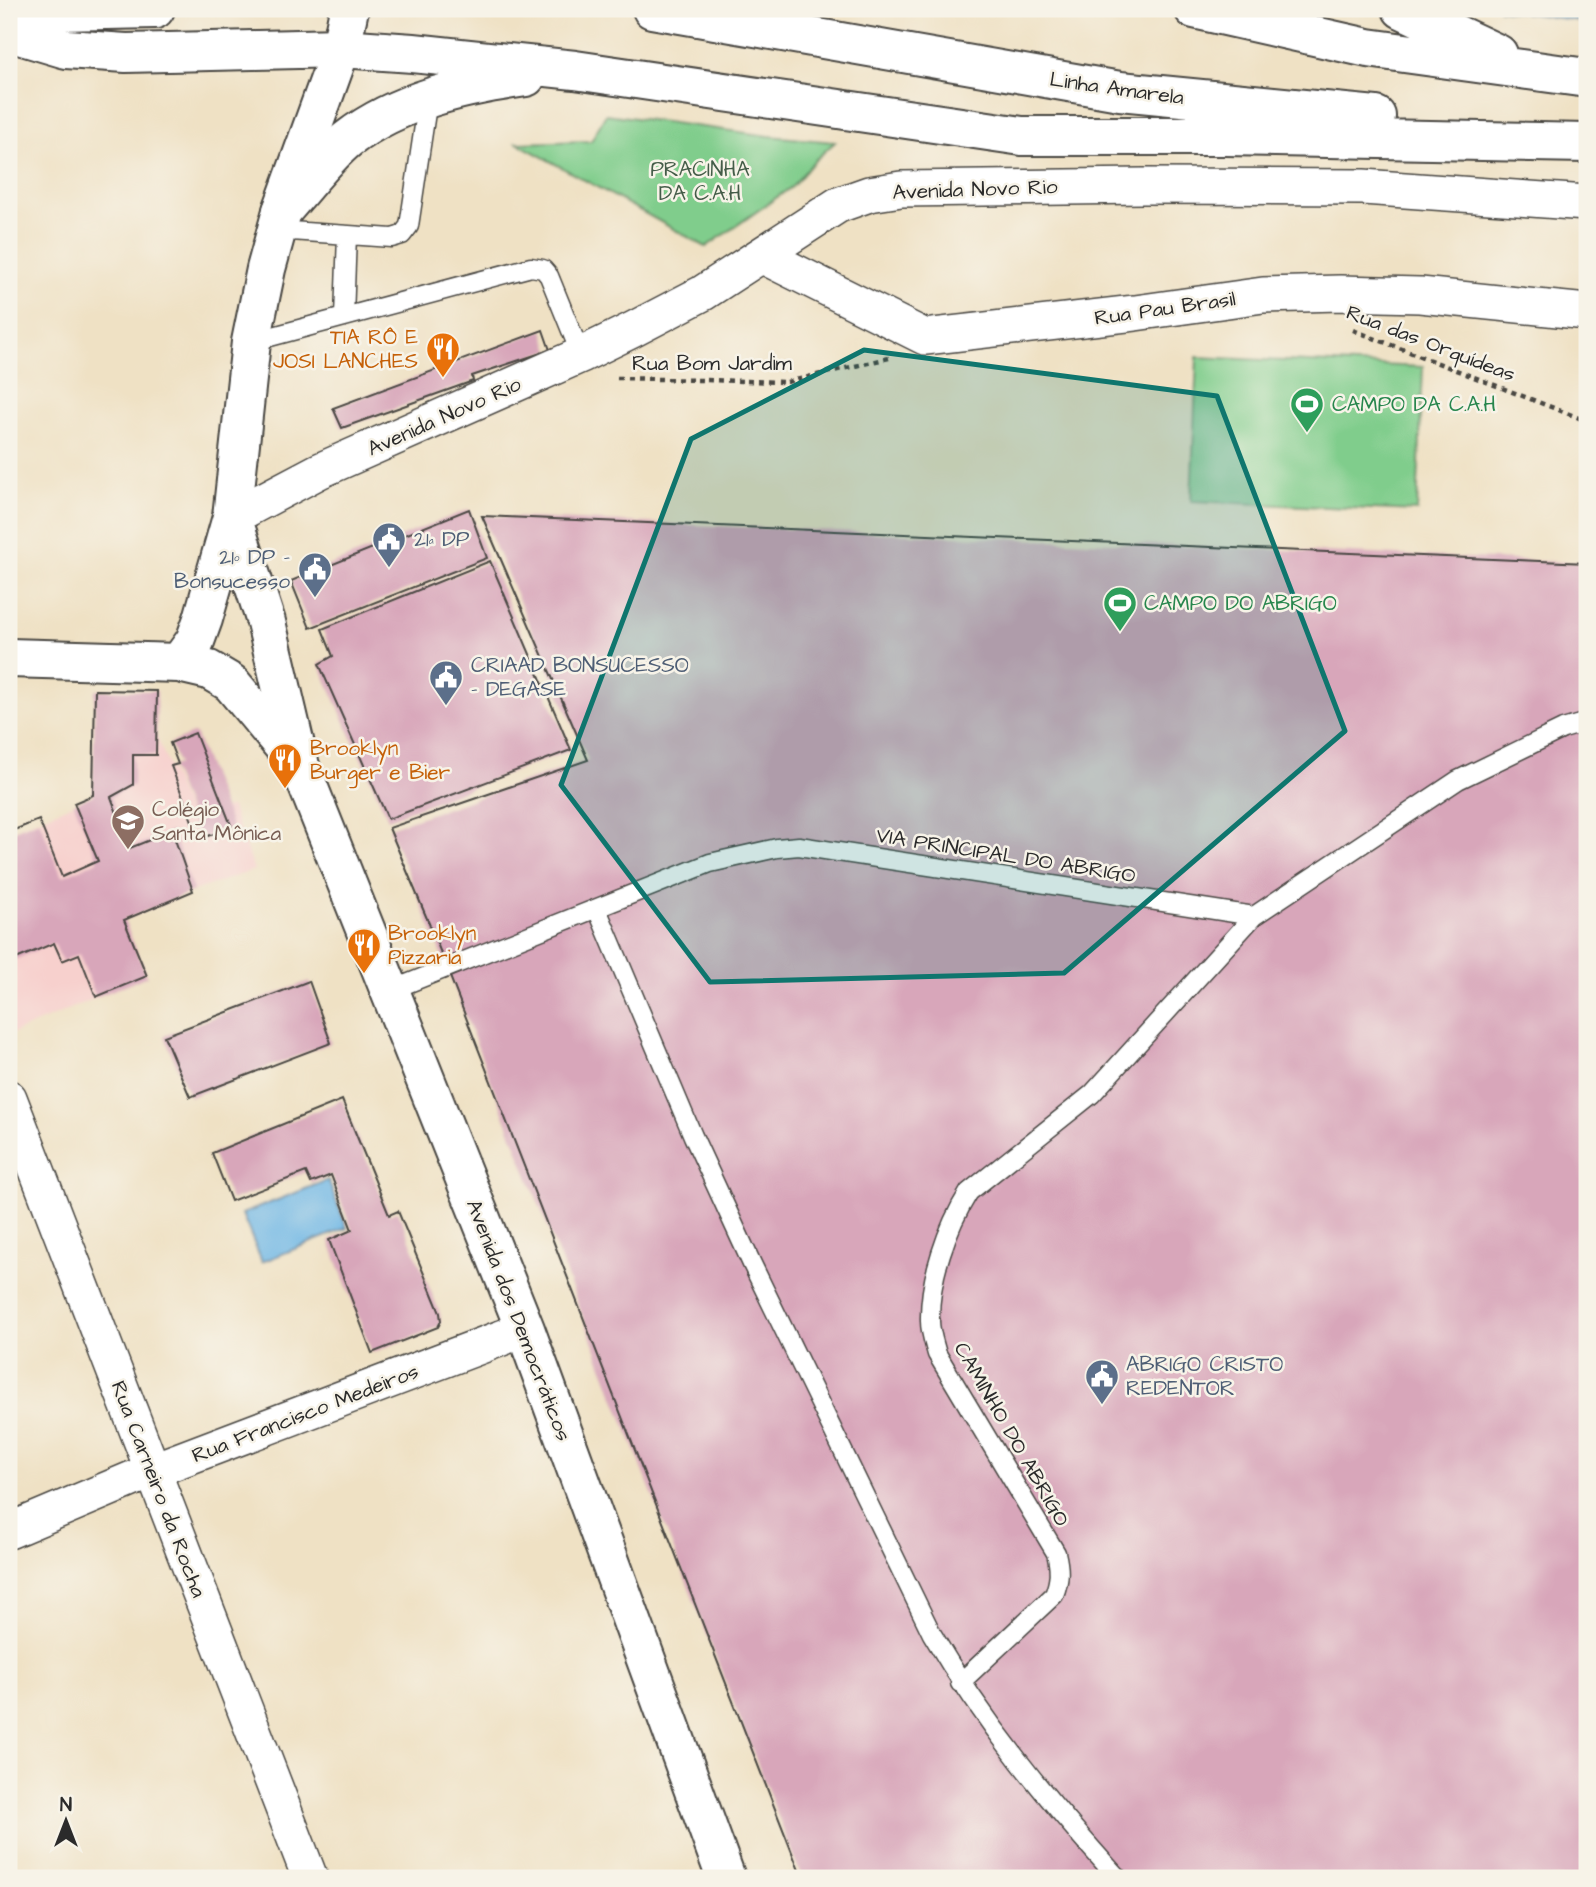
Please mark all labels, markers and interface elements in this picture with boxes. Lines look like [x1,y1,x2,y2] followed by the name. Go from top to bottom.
[1048,65,1186,112] street label: Linha Amarela
[650,155,750,208] park label: PRACINHA DA C.A.H
[892,172,1058,207] street label: Avenida Novo Rio
[1093,284,1237,333] street label: Rua Pau Brasil
[1342,298,1519,389] street label: Rua das Orquídeas
[273,323,419,376] place label: TIA RÔ E JOSI LANCHES
[424,330,462,379] restaurant icon: TIA RÔ E JOSI LANCHES
[632,349,793,378] street label: Rua Bom Jardim
[363,370,526,463] street label: Avenida Novo Rio
[1288,385,1326,434] sports icon: CAMPO DA C.A.H
[1332,390,1496,419] place label: CAMPO DA C.A.H
[370,520,408,569] public building icon: 21ª DP
[414,525,470,554] place label: 21ª DP
[174,543,290,596] place label: 21º DP - Bonsucesso
[296,550,334,599] public building icon: 21º DP - Bonsucesso
[1101,584,1139,633] sports icon: CAMPO DO ABRIGO
[1144,589,1337,618] place label: CAMPO DO ABRIGO
[471,651,689,704] place label: CRIAAD BONSUCESSO - DEGASE
[427,658,465,707] public building icon: CRIAAD BONSUCESSO - DEGASE
[310,734,451,789] place label: Brooklyn Burger e Bier
[266,741,304,790] restaurant icon: Brooklyn Burger e Bier
[152,795,281,848] place label: Colégio Santa Mônica
[109,802,147,851] school or university icon: Colégio Santa Mônica
[874,821,1138,890] street label: VIA PRINCIPAL DO ABRIGO
[388,919,476,972] place label: Brooklyn Pizzaria
[345,926,383,975] restaurant icon: Brooklyn Pizzaria
[459,1195,578,1445] street label: Avenida dos Democráticos
[947,1337,1076,1532] street label: CAMINHO DO ABRIGO
[1126,1350,1283,1403] place label: ABRIGO CRISTO REDENTOR
[188,1357,423,1470] street label: Rua Francisco Medeiros
[1083,1357,1121,1406] public building icon: ABRIGO CRISTO REDENTOR
[104,1377,213,1602] street label: Rua Carneiro da Rocha
[32,1786,102,1856] north arrow
[60,1792,72,1819] text: N

